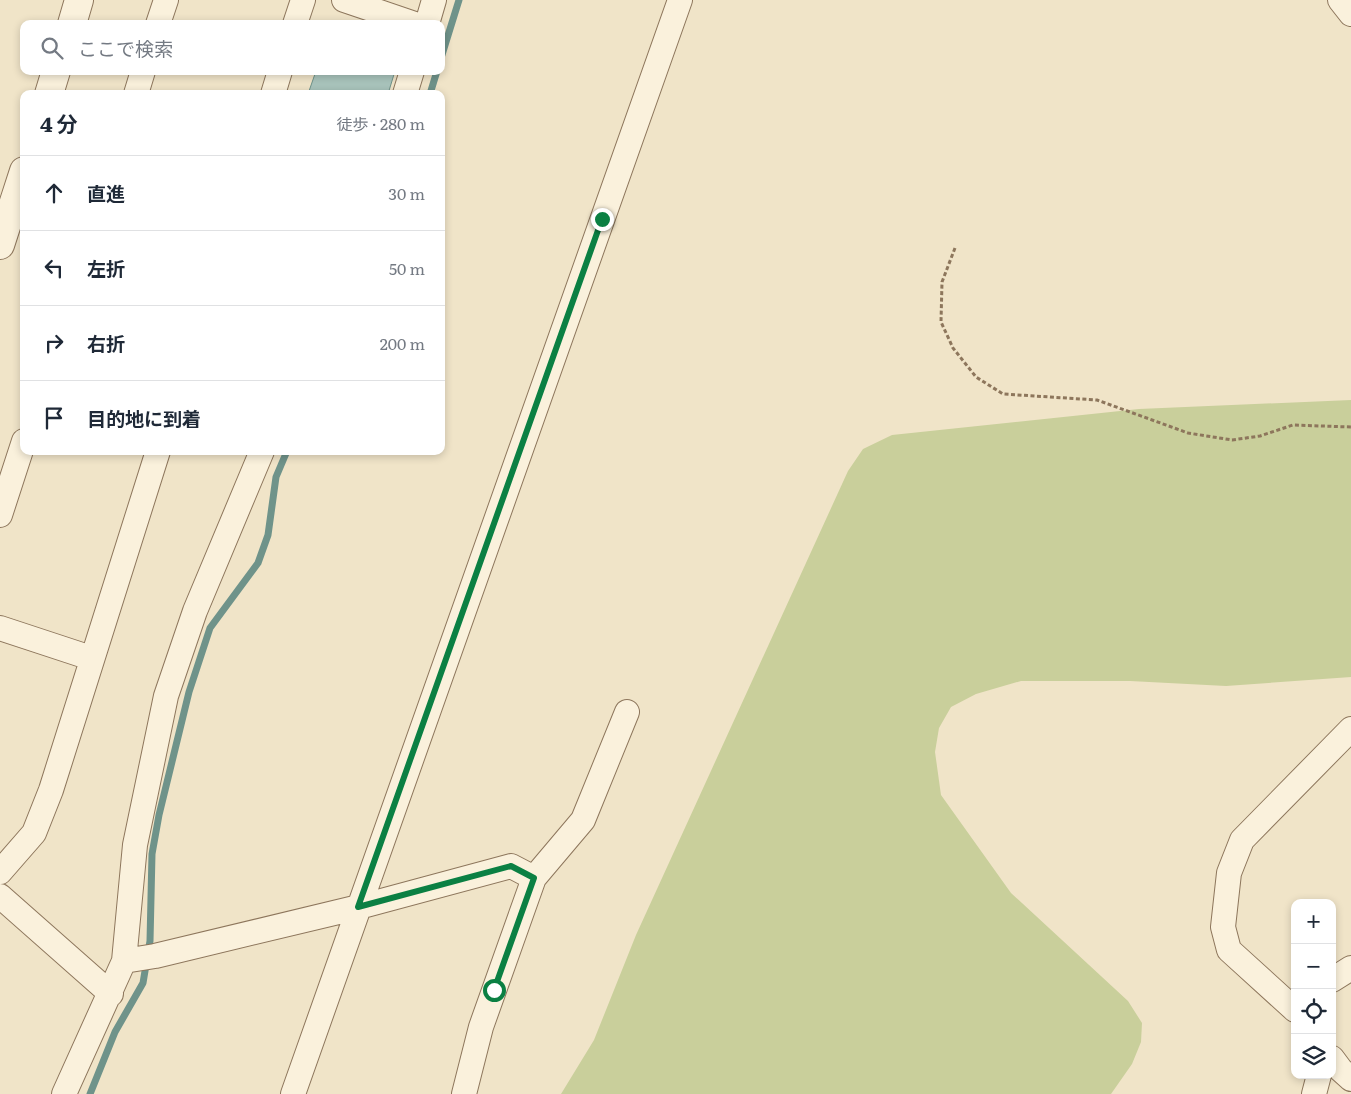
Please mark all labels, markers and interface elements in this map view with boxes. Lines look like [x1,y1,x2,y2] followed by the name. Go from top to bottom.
[20,20,445,75] search box
[38,34,66,62] icon: search
[78,34,173,62] text: ここで検索
[40,107,78,138] text: 4 分
[336,111,425,135] text: 徒歩 · 280 m
[40,179,68,207] icon: ahead
[87,179,125,207] text: 直進
[388,181,425,205] text: 30 m
[591,208,614,231] route end
[40,254,68,282] icon: left
[87,254,125,282] text: 左折
[389,256,425,280] text: 50 m
[40,329,68,357] icon: right
[87,329,125,357] text: 右折
[380,331,425,355] text: 200 m
[40,404,68,432] icon: arrive
[87,404,201,432] text: 目的地に到着
[1291,899,1336,1079] map controls
[1291,899,1336,944] button: +
[1291,944,1336,989] button: −
[483,979,506,1002] route start
[1291,989,1336,1034] button: locate
[1291,1034,1336,1079] button: layers

